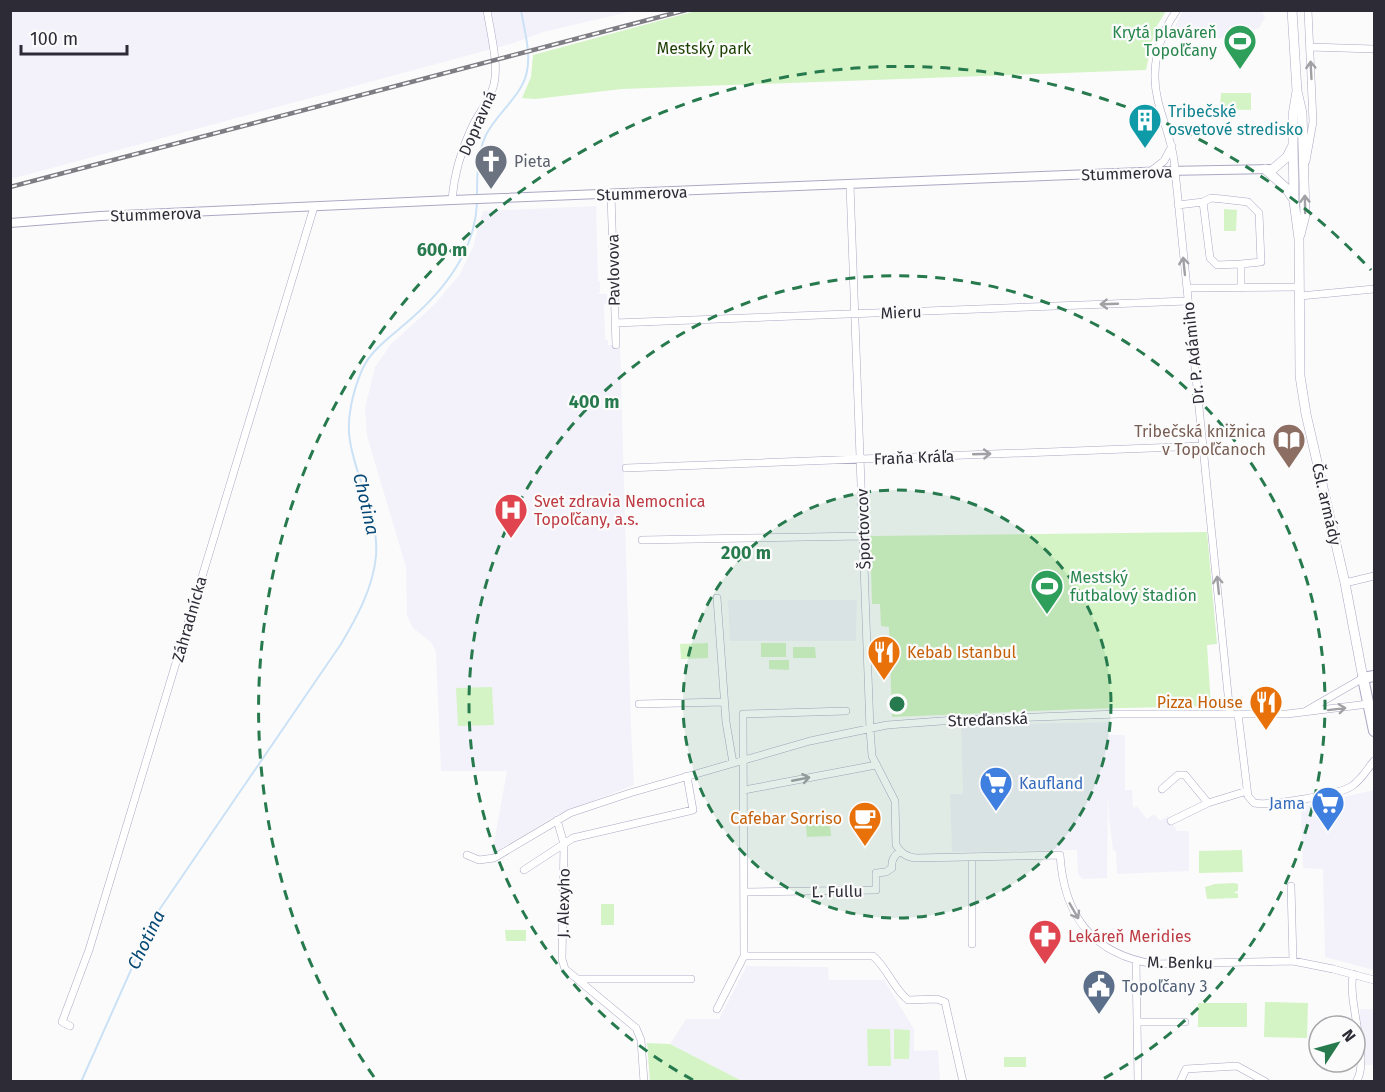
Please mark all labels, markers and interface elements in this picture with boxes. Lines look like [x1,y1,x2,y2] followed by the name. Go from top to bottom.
[21,18,128,56] scale bar
[1112,23,1217,60] place label: Krytá plaváreň Topoľčany
[1222,23,1258,70] sports icon: Krytá plaváreň Topoľčany
[30,28,78,50] text: 100 m
[657,39,752,58] park label: Mestský park
[1305,60,1316,80] one-way arrow
[455,88,500,159] street label: Dopravná
[1127,102,1163,149] building icon: Tribečské osvetové stredisko
[1168,102,1303,139] place label: Tribečské osvetové stredisko
[473,143,509,190] church icon: Pieta
[514,152,551,171] place label: Pieta
[1081,162,1173,185] street label: Stummerova
[596,182,688,205] street label: Stummerova
[1299,195,1310,215] one-way arrow
[110,203,202,226] street label: Stummerova
[603,234,624,306] street label: Pavlovova
[417,239,467,261] text: 600 m
[1178,256,1189,276] one-way arrow
[1099,298,1119,309] one-way arrow
[1179,301,1208,405] street label: Dr. P. Adámiho
[880,302,922,323] street label: Mieru
[569,391,619,413] text: 400 m
[1134,422,1266,459] place label: Tribečská knižnica v Topoľčanoch
[1271,422,1307,469] library icon: Tribečská knižnica v Topoľčanoch
[873,447,955,468] street label: Fraňa Kráľa
[971,448,991,460] one-way arrow
[1308,461,1346,547] street label: Čsl. armády
[348,471,384,537] water label: Chotina
[852,488,874,570] street label: Športovcov
[493,492,529,539] hospital icon: Svet zdravia Nemocnica Topoľčany, a.s.
[534,492,705,529] place label: Svet zdravia Nemocnica Topoľčany, a.s.
[721,542,771,564] text: 200 m
[1029,568,1065,615] sports icon: Mestský futbalový štadión
[1070,568,1197,605] place label: Mestský futbalový štadión
[168,574,211,664] street label: Záhradnícka
[1212,575,1223,595] one-way arrow
[866,634,902,681] restaurant icon: Kebab Istanbul
[907,643,1016,662] place label: Kebab Istanbul
[1248,684,1284,731] restaurant icon: Pizza House
[1157,693,1243,712] place label: Pizza House
[887,694,907,714] centre of rings
[1326,703,1346,714] one-way arrow
[948,709,1028,730] street label: Streďanská
[978,765,1014,812] supermarket icon: Kaufland
[791,773,811,784] one-way arrow
[1019,774,1083,793] place label: Kaufland
[1310,785,1346,832] supermarket icon: Jama
[1269,794,1305,813] place label: Jama
[847,800,883,847] cafe icon: Cafebar Sorriso
[730,809,842,828] place label: Cafebar Sorriso
[553,868,574,938] street label: J. Alexyho
[811,882,863,901] street label: Ľ. Fullu
[1068,902,1080,919] one-way arrow
[122,907,170,973] water label: Chotina
[1027,918,1063,965] pharmacy icon: Lekáreň Meridies
[1068,927,1191,946] place label: Lekáreň Meridies
[1147,952,1213,973] street label: M. Benku
[1081,968,1117,1015] public building icon: Topoľčany 3
[1122,977,1207,996] place label: Topoľčany 3
[1307,1014,1367,1074] north arrow
[1338,1026,1360,1045] text: N

